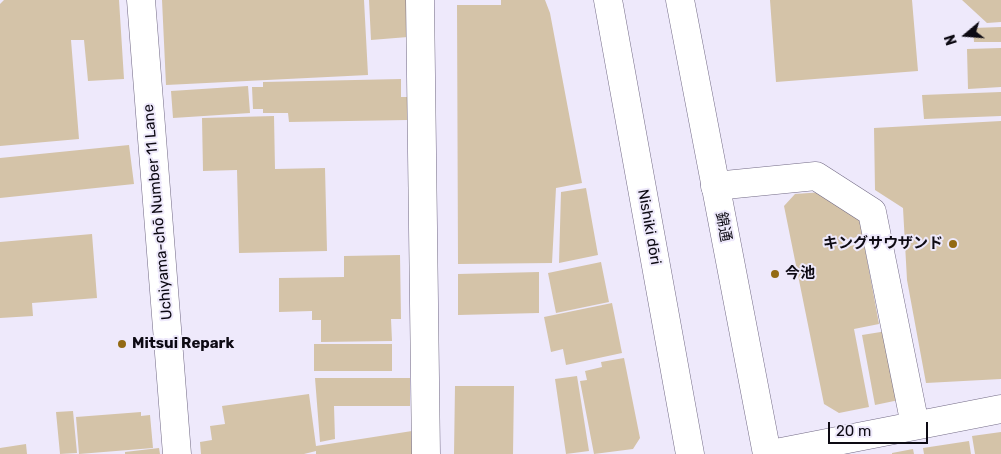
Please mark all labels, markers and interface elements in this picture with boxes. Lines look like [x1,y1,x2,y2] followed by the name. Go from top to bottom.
[941,10,991,60] north arrow
[942,32,961,47] text: N
[140,103,176,321] street label: Uchiyama-chō Number 11 Lane
[634,188,664,266] street label: Nishiki dōri
[711,211,735,243] street label: 錦通
[823,235,943,253] place label: キングサウザンド
[947,238,959,250] marker: キングサウザンド
[785,265,815,283] place label: 今池
[769,268,781,280] marker: 今池
[132,335,234,353] place label: Mitsui Repark
[116,338,128,350] marker: Mitsui Repark
[831,412,931,444] scale bar
[836,422,871,440] text: 20 m

